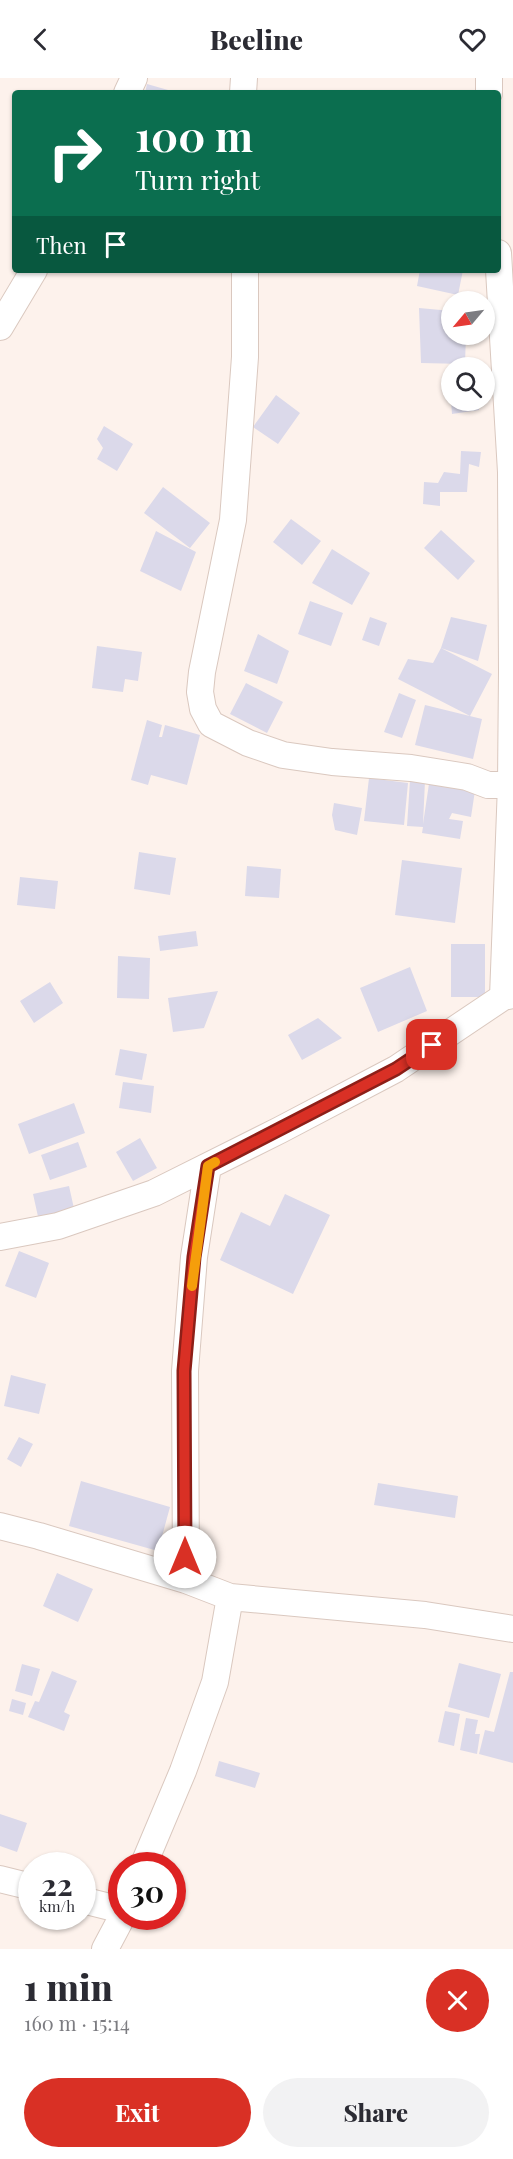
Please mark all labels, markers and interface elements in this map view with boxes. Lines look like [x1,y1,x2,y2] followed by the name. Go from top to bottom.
[210,21,303,57] text: Beeline
[24,23,57,56] icon: back
[456,23,489,56] icon: heart
[135,107,253,163] text: 100 m
[36,114,114,192] icon: right
[135,161,260,197] text: Turn right
[99,228,132,261] icon: arrive
[36,230,87,260] text: Then
[441,291,495,345] north arrow
[441,291,495,411] map controls
[441,357,495,411] button: search
[406,1019,457,1070] pin
[415,1028,448,1061] icon: arrive
[153,1525,217,1589] position arrow
[108,1852,186,1930] speed limit sign: 30
[41,1864,73,1904] text: 22
[39,1896,75,1916] text: km/h
[24,1962,113,2010] text: 1 min
[426,1969,489,2032] button: close
[24,2009,130,2036] text: 160 m · 15:14
[24,2078,251,2147] button: Exit
[263,2078,489,2147] button: Share

